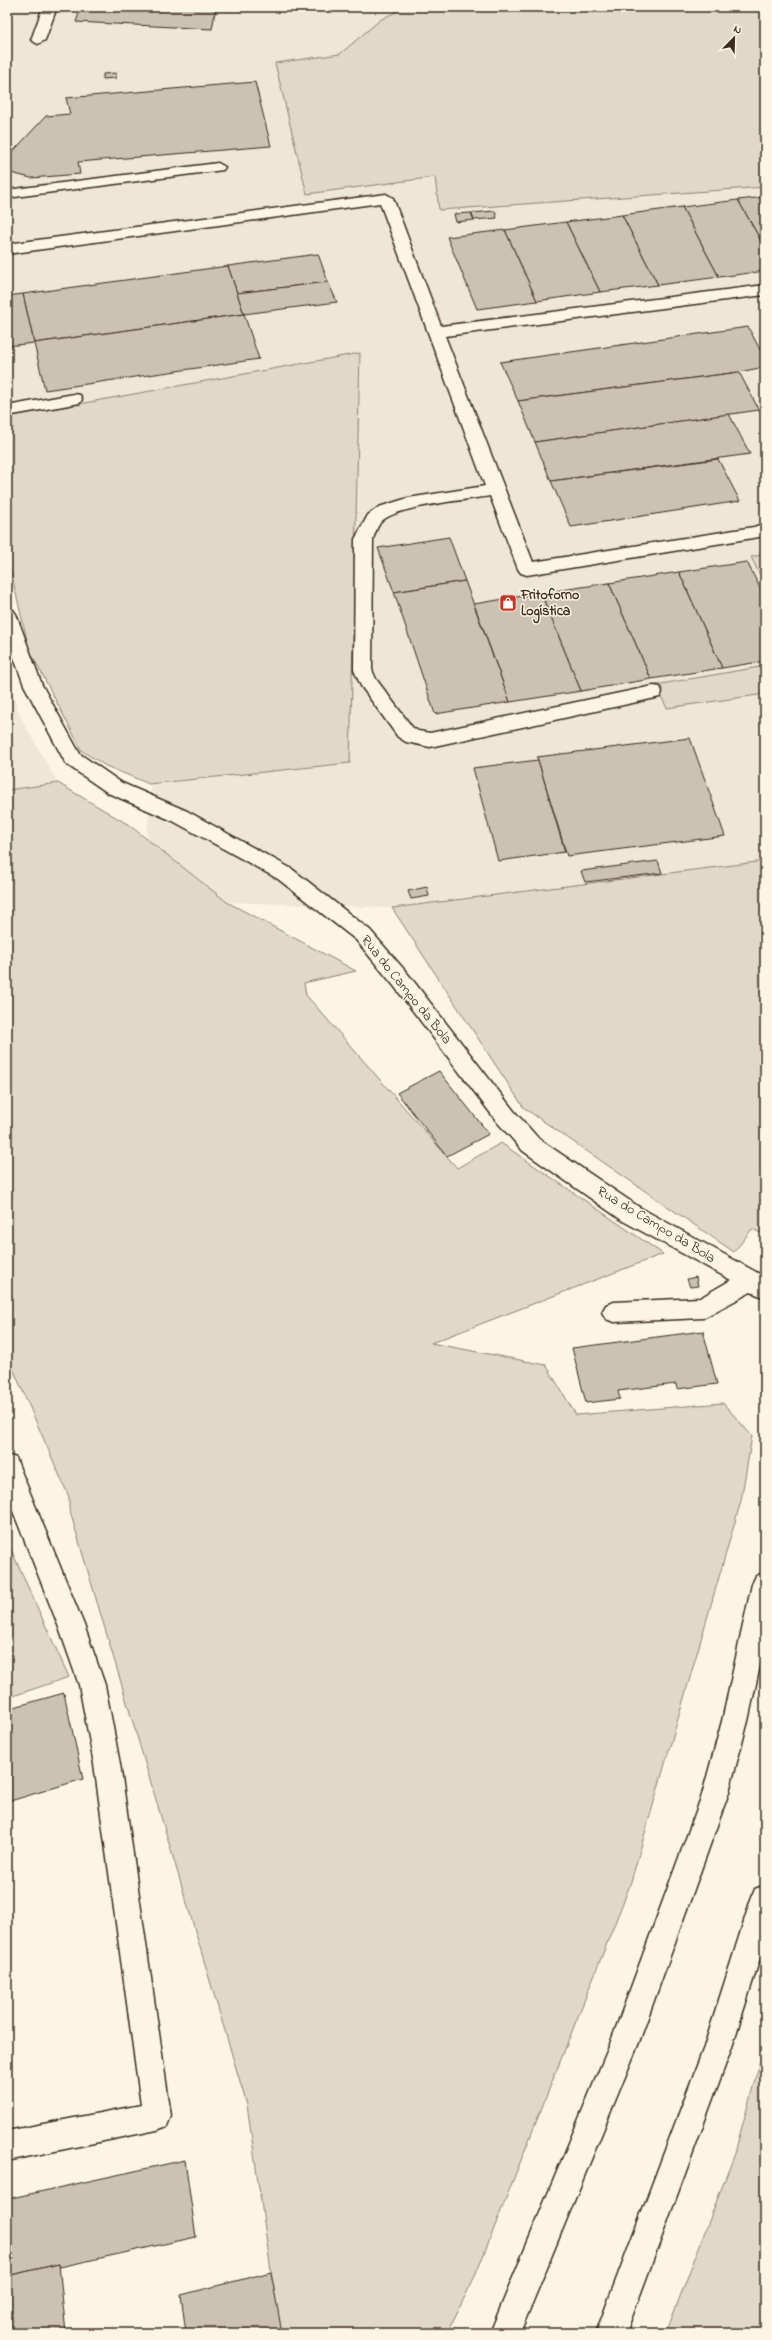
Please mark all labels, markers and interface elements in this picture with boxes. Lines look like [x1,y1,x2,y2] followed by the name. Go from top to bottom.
[714,18,754,58] north arrow
[731,21,744,39] text: N
[520,585,579,624] place label: Fritoforno Logística
[498,593,518,613] shop icon: Fritoforno Logística
[355,931,457,1049] street label: Rua do Campo da Bola
[593,1181,719,1269] street label: Rua do Campo da Bola

